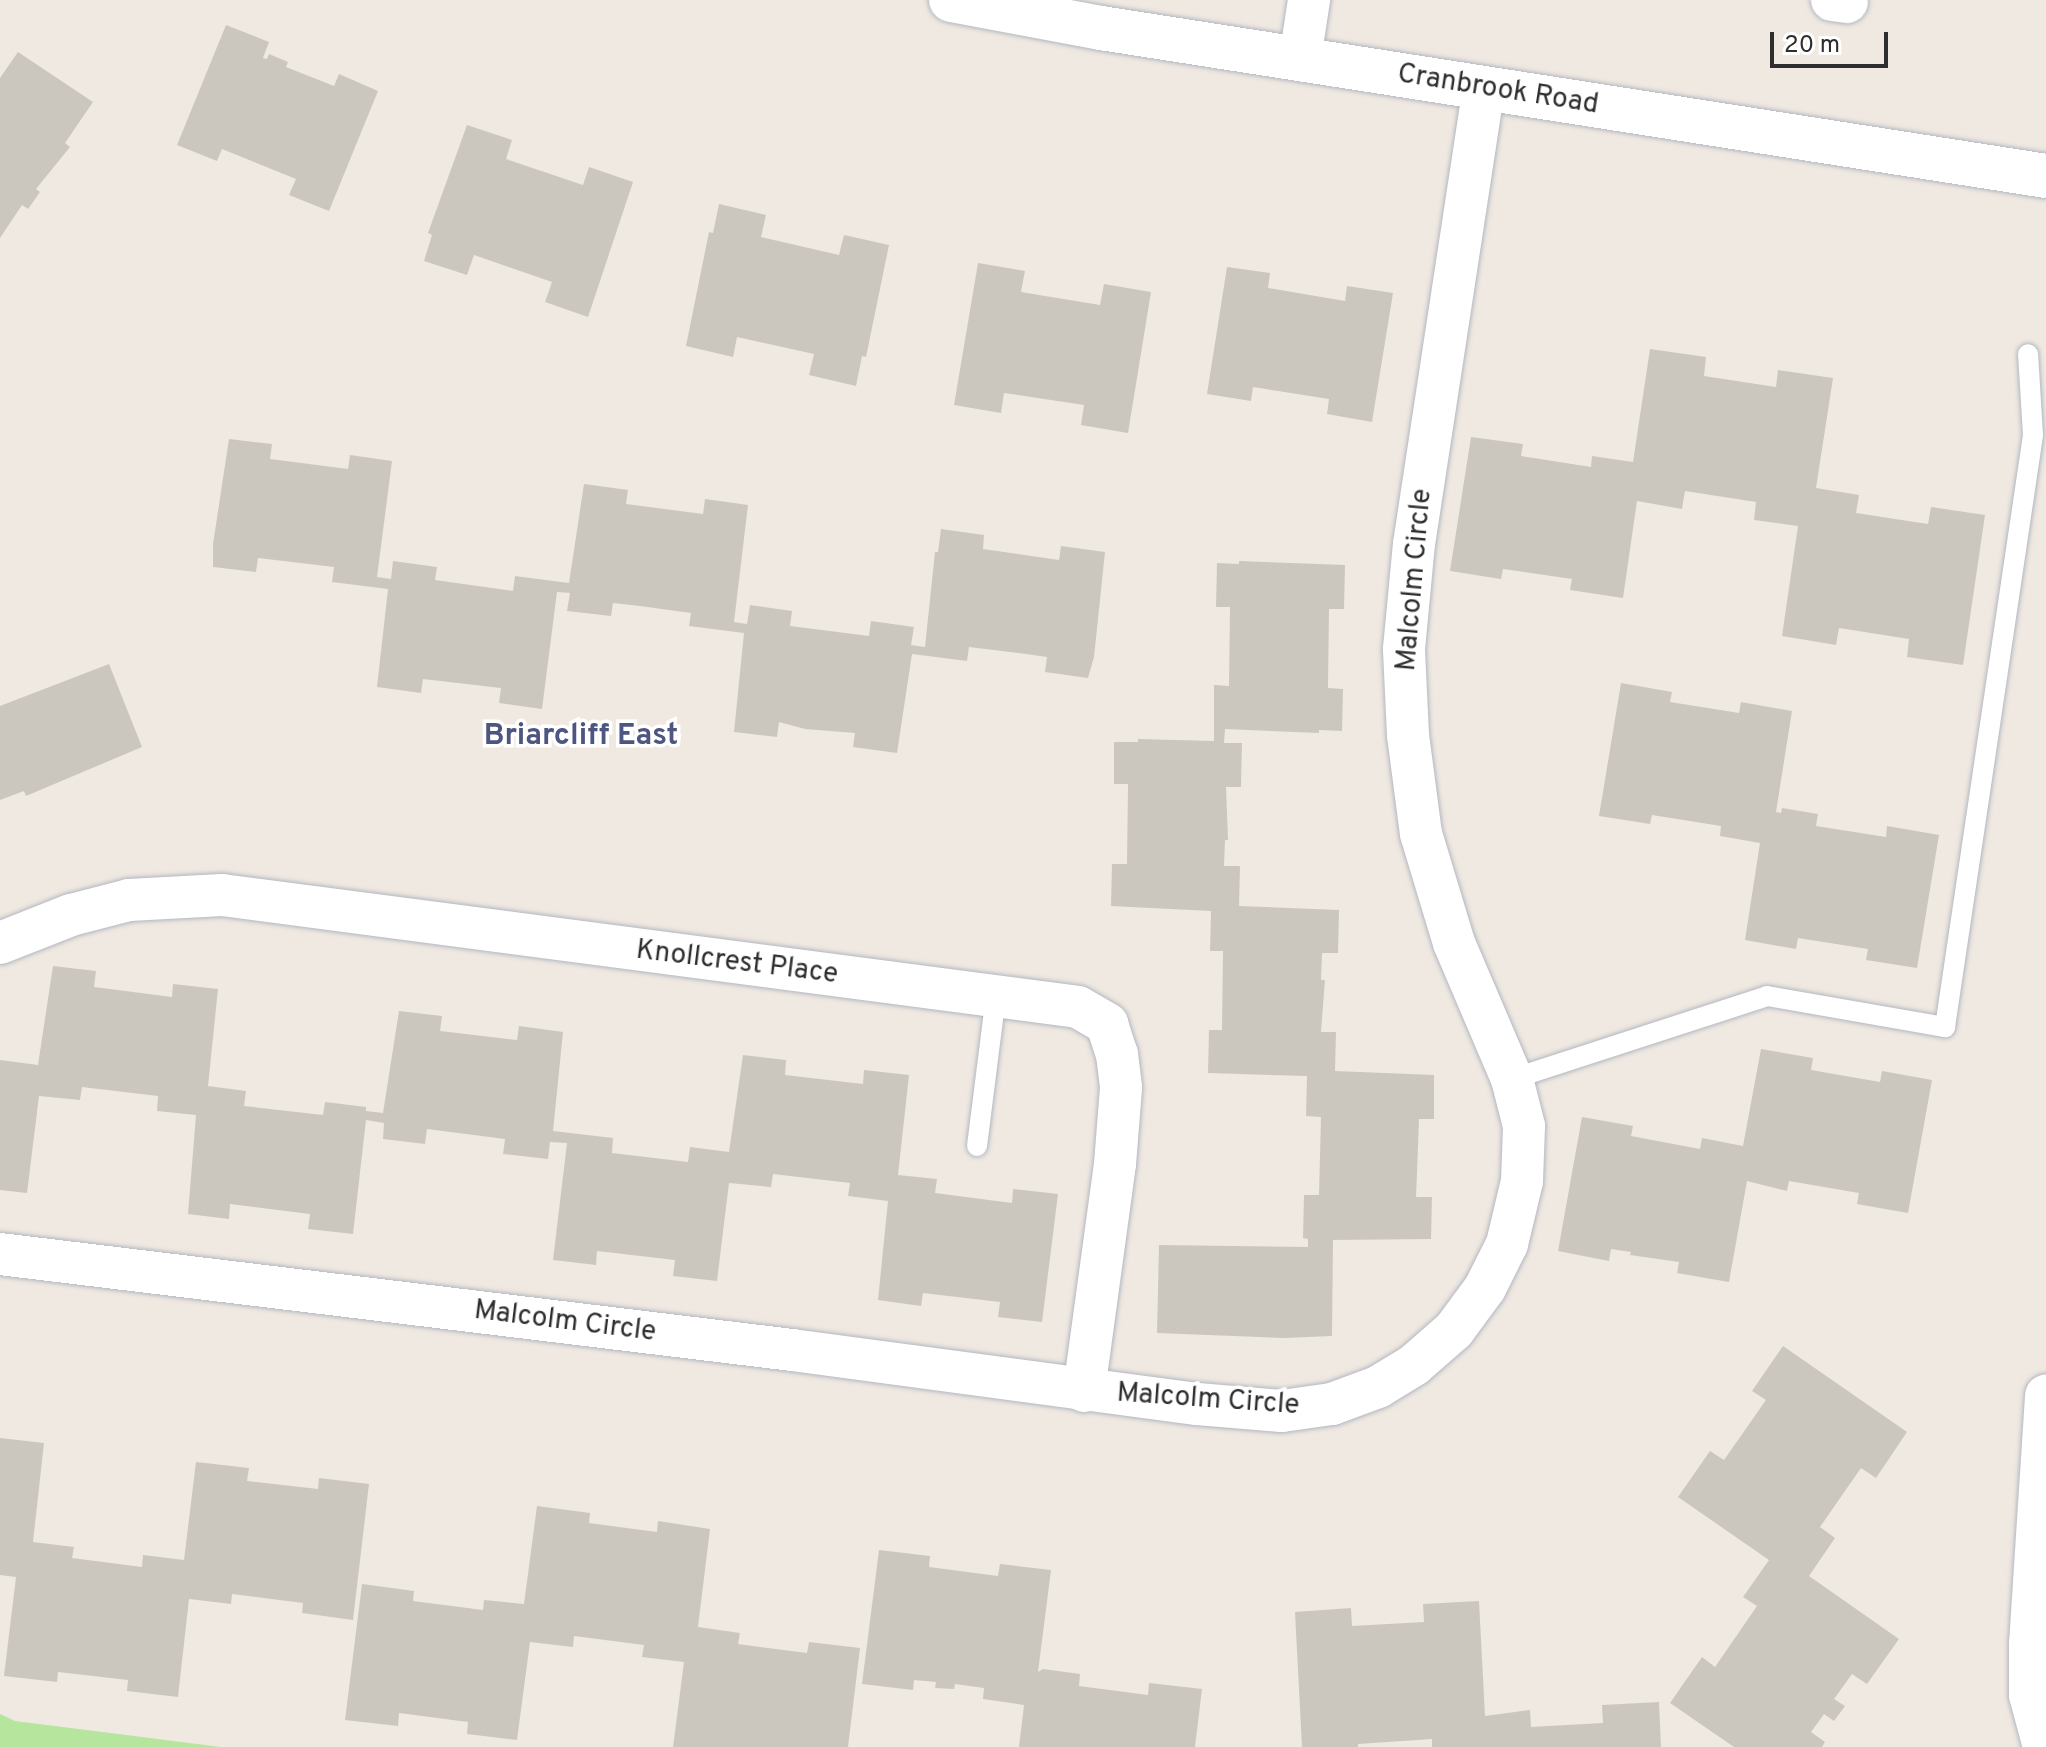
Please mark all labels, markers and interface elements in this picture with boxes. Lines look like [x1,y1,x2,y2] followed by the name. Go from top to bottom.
[1774,16,1892,66] scale bar
[1784,31,1840,61] text: 20 m
[1395,58,1601,122] street label: Cranbrook Road
[1390,487,1440,673] street label: Malcolm Circle
[484,719,678,755] district label: Briarcliff East
[634,934,840,992] street label: Knollcrest Place
[472,1294,658,1350] street label: Malcolm Circle
[1116,1377,1300,1423] street label: Malcolm Circle

